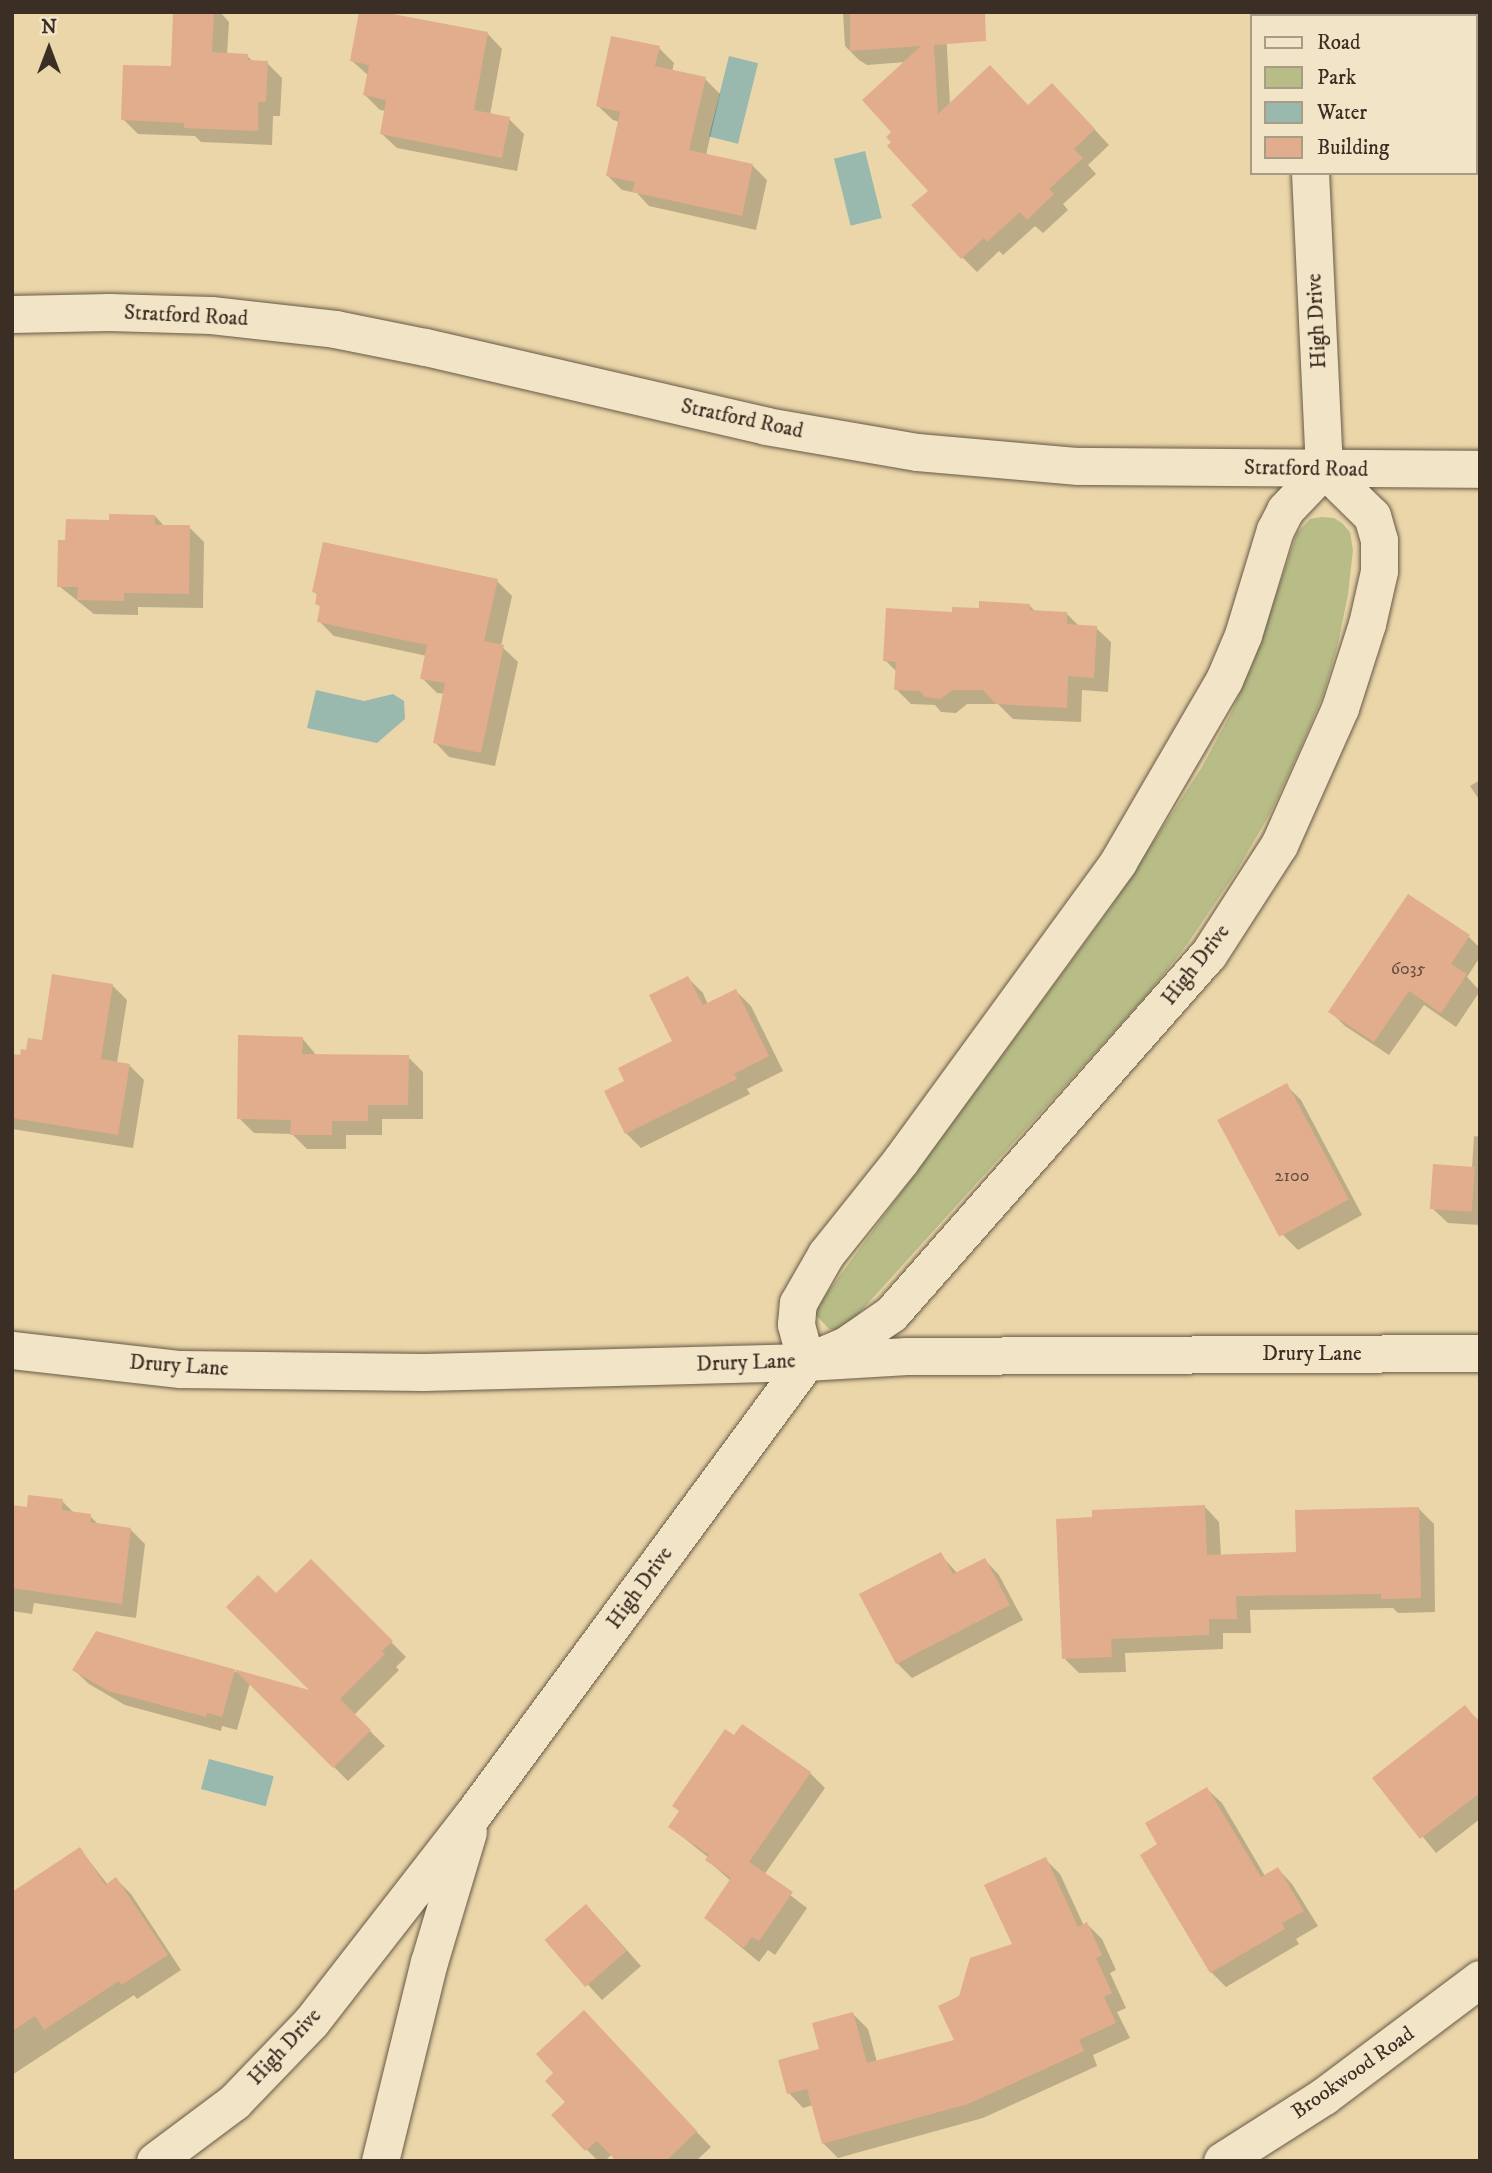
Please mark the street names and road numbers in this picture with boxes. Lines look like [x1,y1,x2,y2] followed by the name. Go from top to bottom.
[1302,273,1332,369] street label: High Drive
[123,300,249,332] street label: Stratford Road
[679,394,805,444] street label: Stratford Road
[1244,455,1368,483] street label: Stratford Road
[1157,920,1235,1010] street label: High Drive
[1262,1341,1362,1367] street label: Drury Lane
[696,1349,796,1377] street label: Drury Lane
[128,1350,230,1382] street label: Drury Lane
[602,1542,678,1634] street label: High Drive
[243,2003,327,2091] street label: High Drive
[1287,2021,1419,2125] street label: Brookwood Road

